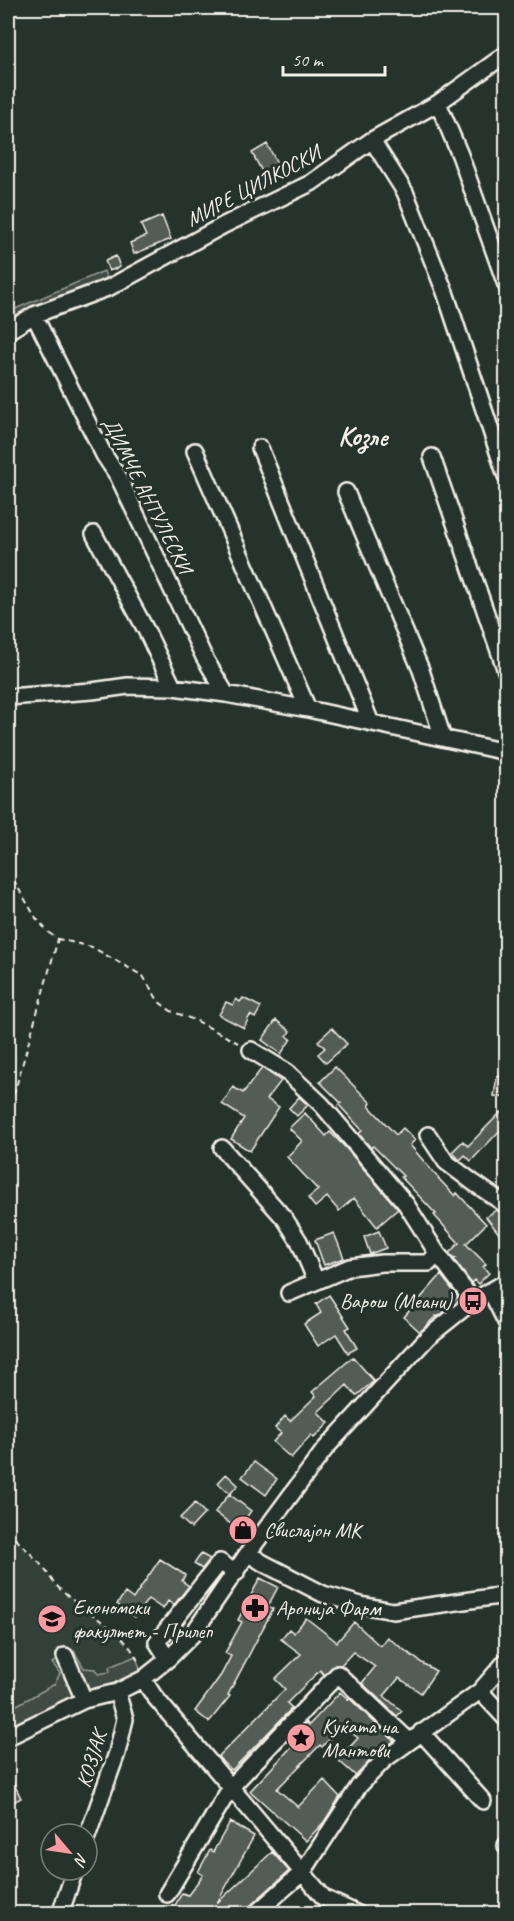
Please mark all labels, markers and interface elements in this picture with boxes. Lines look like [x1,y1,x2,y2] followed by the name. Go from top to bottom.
[283,39,385,77] scale bar
[292,49,325,71] text: 50 m
[182,138,328,232] street label: МИРЕ ЦИЛКОСКИ
[97,413,200,580] street label: ДИМЧЕ АНТУЛЕСКИ
[338,419,390,454] district label: Козле
[457,1285,489,1317] bus stop icon: Варош (Меани)
[340,1288,453,1314] place label: Варош (Меани)
[227,1514,259,1546] shop icon: Свислајон МК
[264,1517,364,1543] place label: Свислајон МК
[239,1592,271,1624] pharmacy icon: Аронија Фарм
[73,1594,213,1644] place label: Економски факултет - Прилеп
[276,1595,382,1621] place label: Аронија Фарм
[36,1603,68,1635] school or university icon: Економски факултет - Прилеп
[322,1713,400,1763] place label: Куќата на Мантови
[285,1722,317,1754] place icon: Куќата на Мантови
[70,1723,113,1791] street label: КОЗЈАК
[39,1822,99,1882] north arrow
[69,1850,92,1871] text: N

